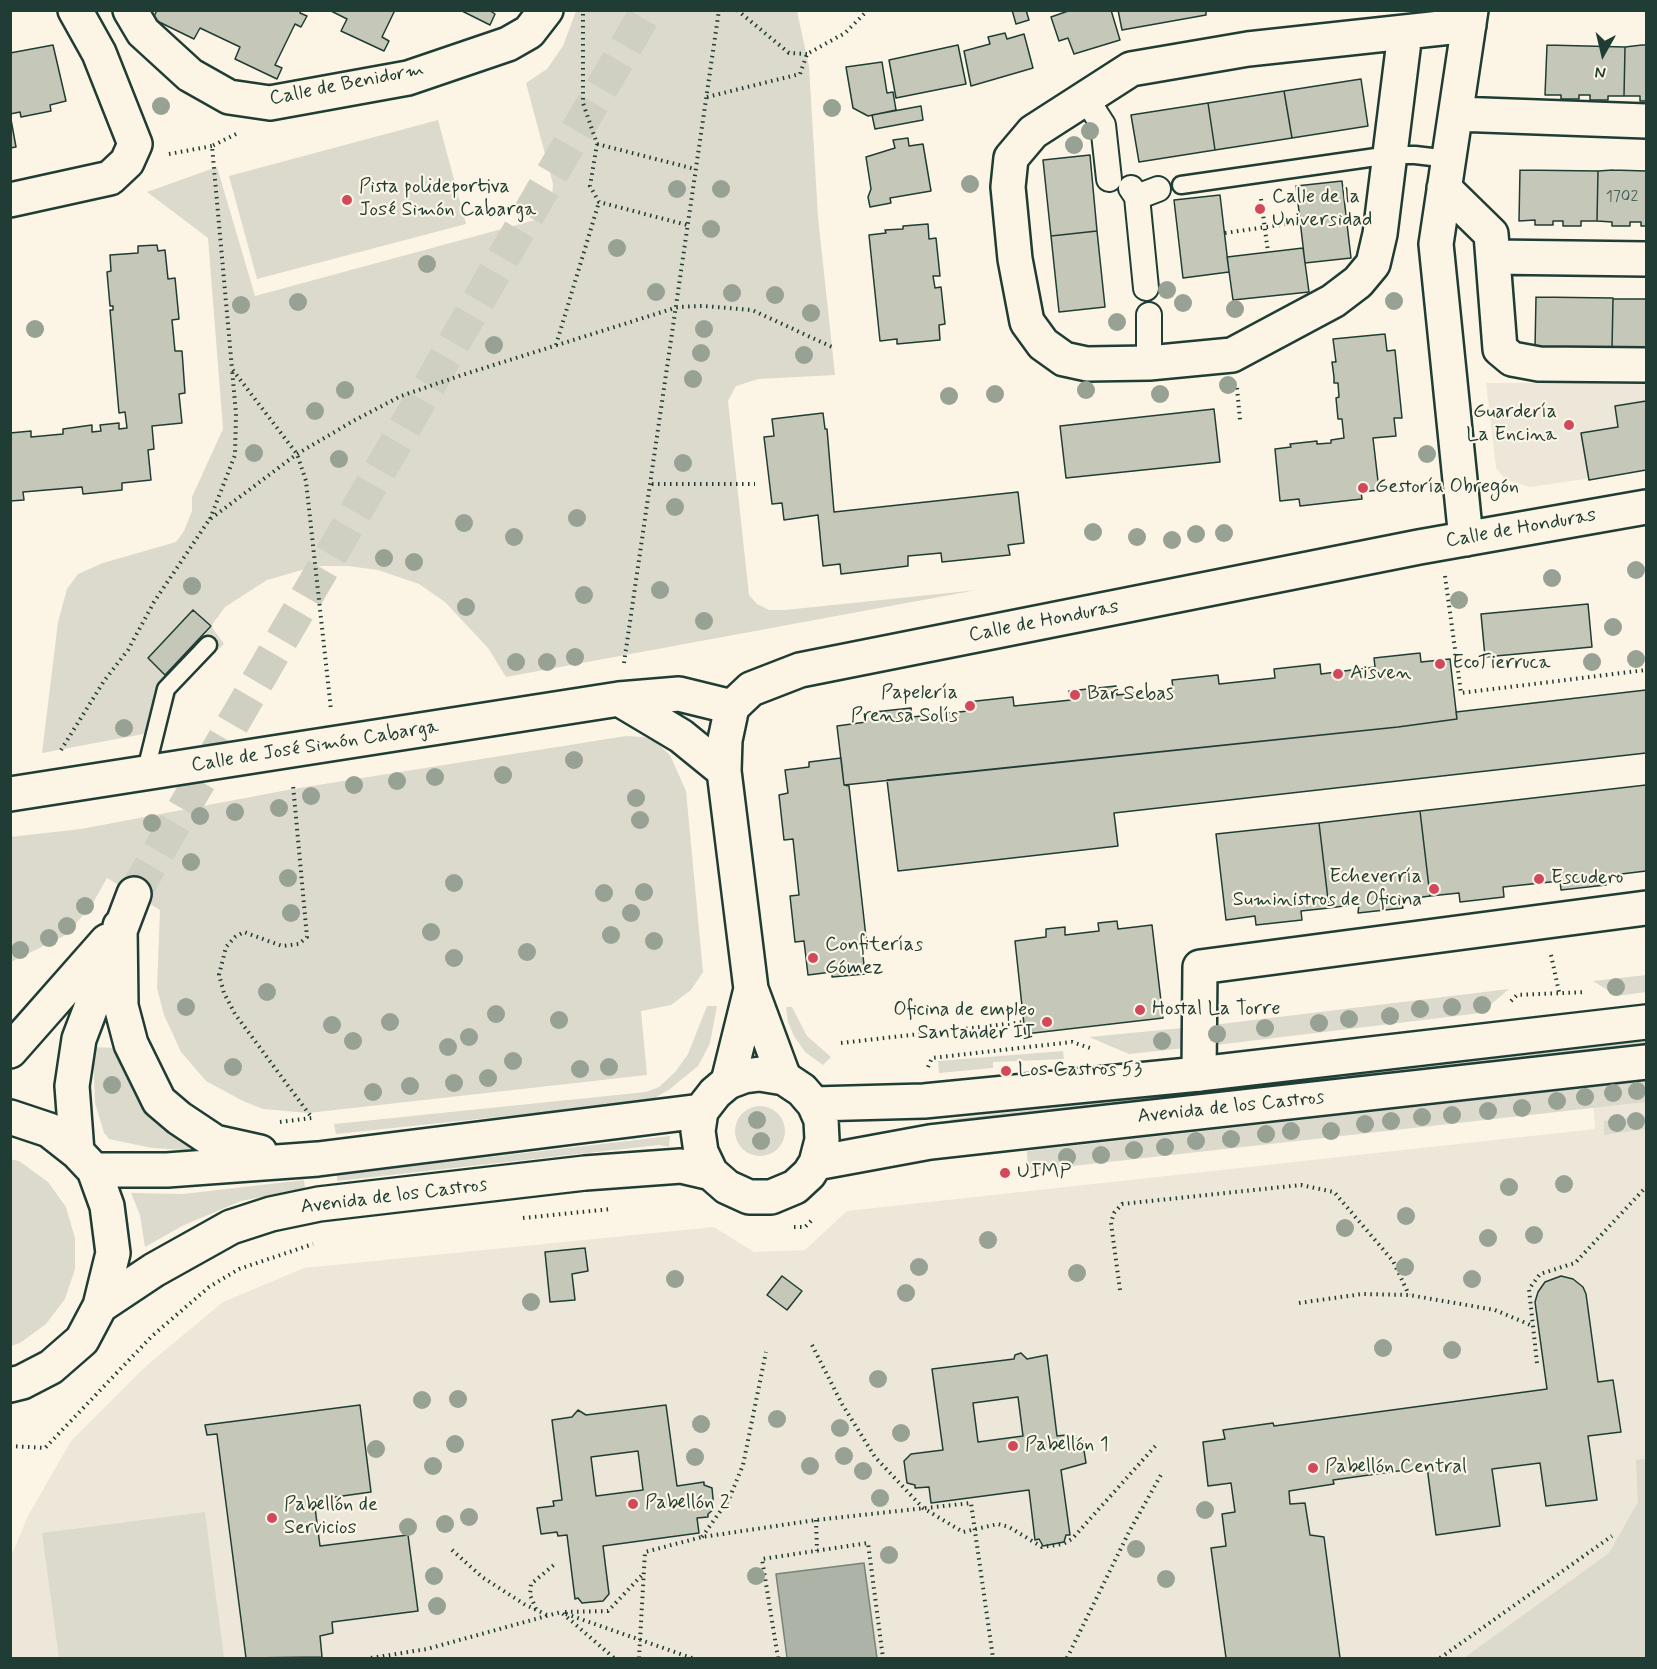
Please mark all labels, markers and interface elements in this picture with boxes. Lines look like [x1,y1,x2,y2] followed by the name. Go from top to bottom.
[1573,24,1633,84] north arrow
[268,58,426,112] street label: Calle de Benidorm
[1594,61,1607,83] text: N
[359,176,536,223] place label: Pista polideportiva José Simón Cabarga
[1272,186,1372,233] place label: Calle de la Universidad
[1606,188,1638,208] house number: 1702
[340,193,354,207] marker: Pista polideportiva José Simón Cabarga
[1253,202,1267,216] marker: Calle de la Universidad
[1466,401,1557,448] place label: Guardería La Encina
[1562,418,1576,432] marker: Guardería La Encina
[1375,476,1519,500] place label: Gestoría Obregón
[1356,481,1370,495] marker: Gestoría Obregón
[1444,504,1598,554] street label: Calle de Honduras
[967,596,1121,648] street label: Calle de Honduras
[1452,652,1551,676] place label: EcoTierruca
[1433,657,1447,671] marker: EcoTierruca
[1350,662,1411,686] place label: Aisven
[1331,667,1345,681] marker: Aisven
[851,682,958,729] place label: Papelería Prensa Solís
[1087,683,1174,707] place label: Bar Sebas
[1068,688,1082,702] marker: Bar Sebas
[963,699,977,713] marker: Papelería Prensa Solís
[190,716,440,778] street label: Calle de José Simón Cabarga
[1233,866,1422,913] place label: Echeverría Suministros de Oficina
[1551,867,1623,891] place label: Escudero
[1532,872,1546,886] marker: Escudero
[1427,882,1441,896] marker: Echeverría Suministros de Oficina
[825,934,923,981] place label: Confiterías Gómez
[806,951,820,965] marker: Confiterías Gómez
[1152,998,1280,1022] place label: Hostal La Torre
[893,999,1035,1046] place label: Oficina de empleo Santander II
[1133,1003,1147,1017] marker: Hostal La Torre
[1040,1015,1054,1029] marker: Oficina de empleo Santander II
[1018,1059,1142,1083] place label: Los Castros 53
[999,1064,1013,1078] marker: Los Castros 53
[1136,1086,1326,1130] street label: Avenida de los Castros
[1017,1161,1071,1185] place label: UIMP
[998,1166,1012,1180] marker: UIMP
[299,1174,489,1220] street label: Avenida de los Castros
[1025,1434,1109,1458] place label: Pabellón 1
[1006,1439,1020,1453] marker: Pabellón 1
[1325,1456,1467,1480] place label: Pabellón Central
[1306,1461,1320,1475] marker: Pabellón Central
[645,1492,730,1516] place label: Pabellón 2
[284,1494,378,1541] place label: Pabellón de Servicios
[626,1497,640,1511] marker: Pabellón 2
[265,1511,279,1525] marker: Pabellón de Servicios

